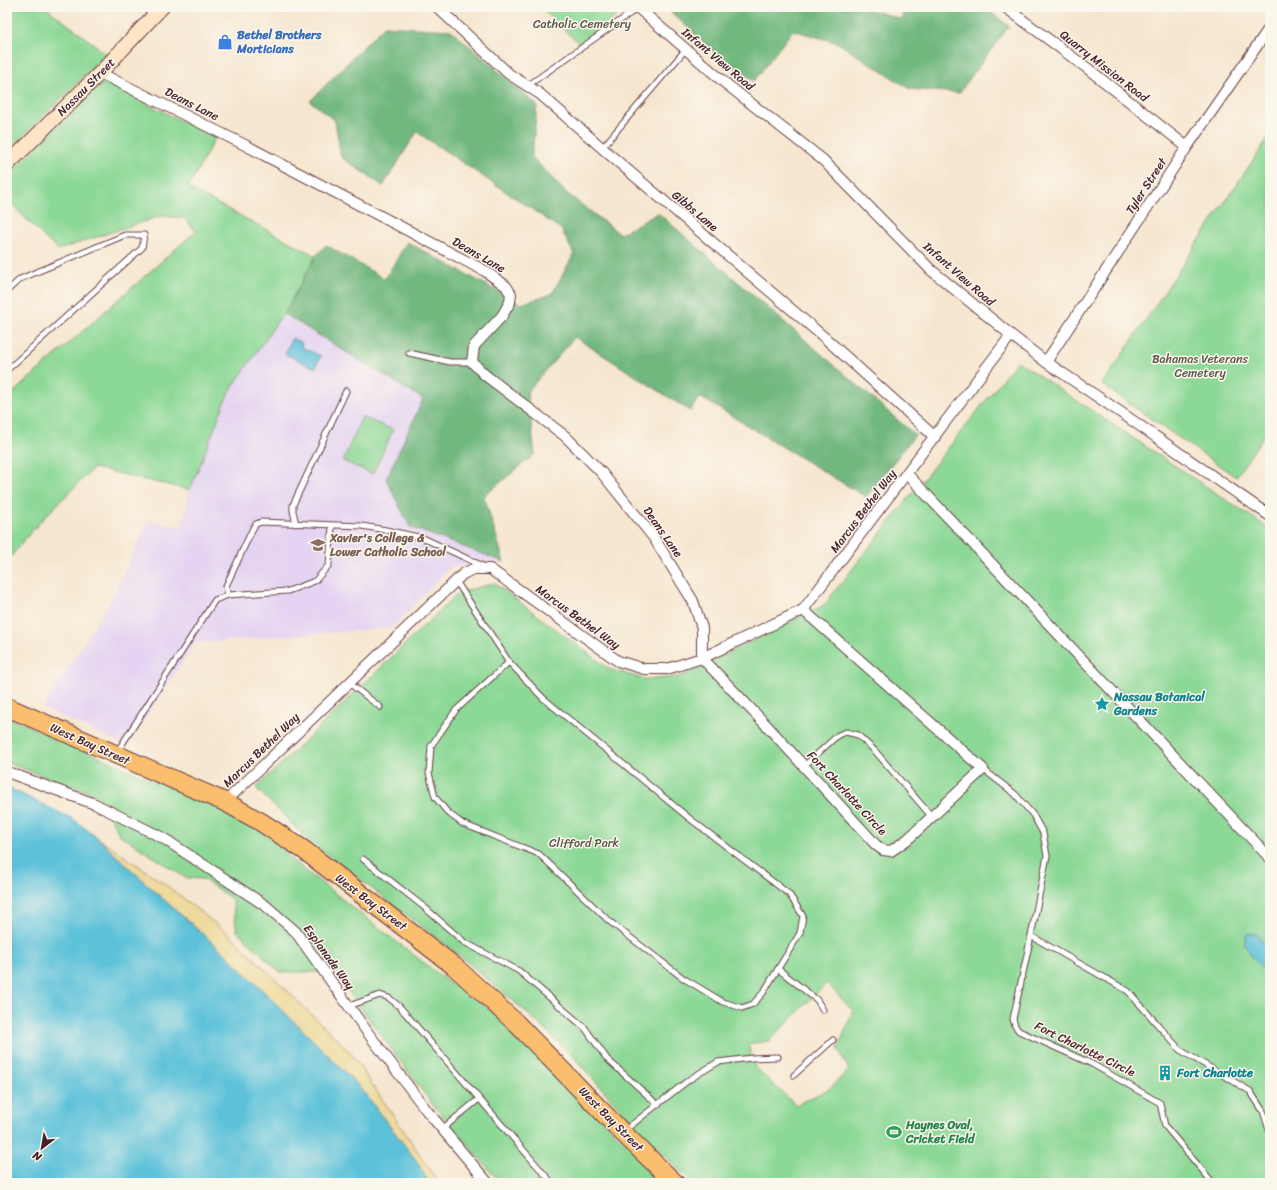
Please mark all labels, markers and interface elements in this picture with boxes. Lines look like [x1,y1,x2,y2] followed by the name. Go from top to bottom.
[533,13,632,35] park label: Catholic Cemetery
[676,21,760,97] street label: Infant View Road
[236,24,322,60] place label: Bethel Brothers Morticians
[1055,24,1155,109] street label: Quarry Mission Road
[216,33,234,51] shop icon: Bethel Brothers Morticians
[51,52,121,122] street label: Nassau Street
[161,81,223,127] street label: Deans Lane
[1119,152,1173,219] street label: Tyler Street
[667,185,724,237] street label: Gibbs Lane
[448,231,510,279] street label: Deans Lane
[917,236,1001,312] street label: Infant View Road
[1152,348,1248,384] park label: Bahamas Veterans Cemetery
[824,464,902,558] street label: Marcus Bethel Way
[637,502,689,562] street label: Deans Lane
[329,527,447,563] place label: Xavier's College & Lower Catholic School
[309,536,327,554] school or university icon: Xavier's College & Lower Catholic School
[531,579,626,656] street label: Marcus Bethel Way
[1113,686,1205,722] place label: Nassau Botanical Gardens
[1093,695,1111,713] place icon: Nassau Botanical Gardens
[217,707,305,793] street label: Marcus Bethel Way
[46,717,135,772] street label: West Bay Street
[801,745,893,841] street label: Fort Charlotte Circle
[549,832,620,854] park label: Clifford Park
[330,867,413,937] street label: West Bay Street
[297,919,361,995] street label: Esplanade Way
[1031,1015,1139,1083] street label: Fort Charlotte Circle
[1176,1062,1254,1084] place label: Fort Charlotte
[1156,1064,1174,1082] building icon: Fort Charlotte
[573,1081,650,1158] street label: West Bay Street
[905,1114,976,1150] place label: Haynes Oval, Cricket Field
[885,1123,903,1141] sports icon: Haynes Oval, Cricket Field
[22,1128,62,1168] north arrow
[29,1146,46,1167] text: N

